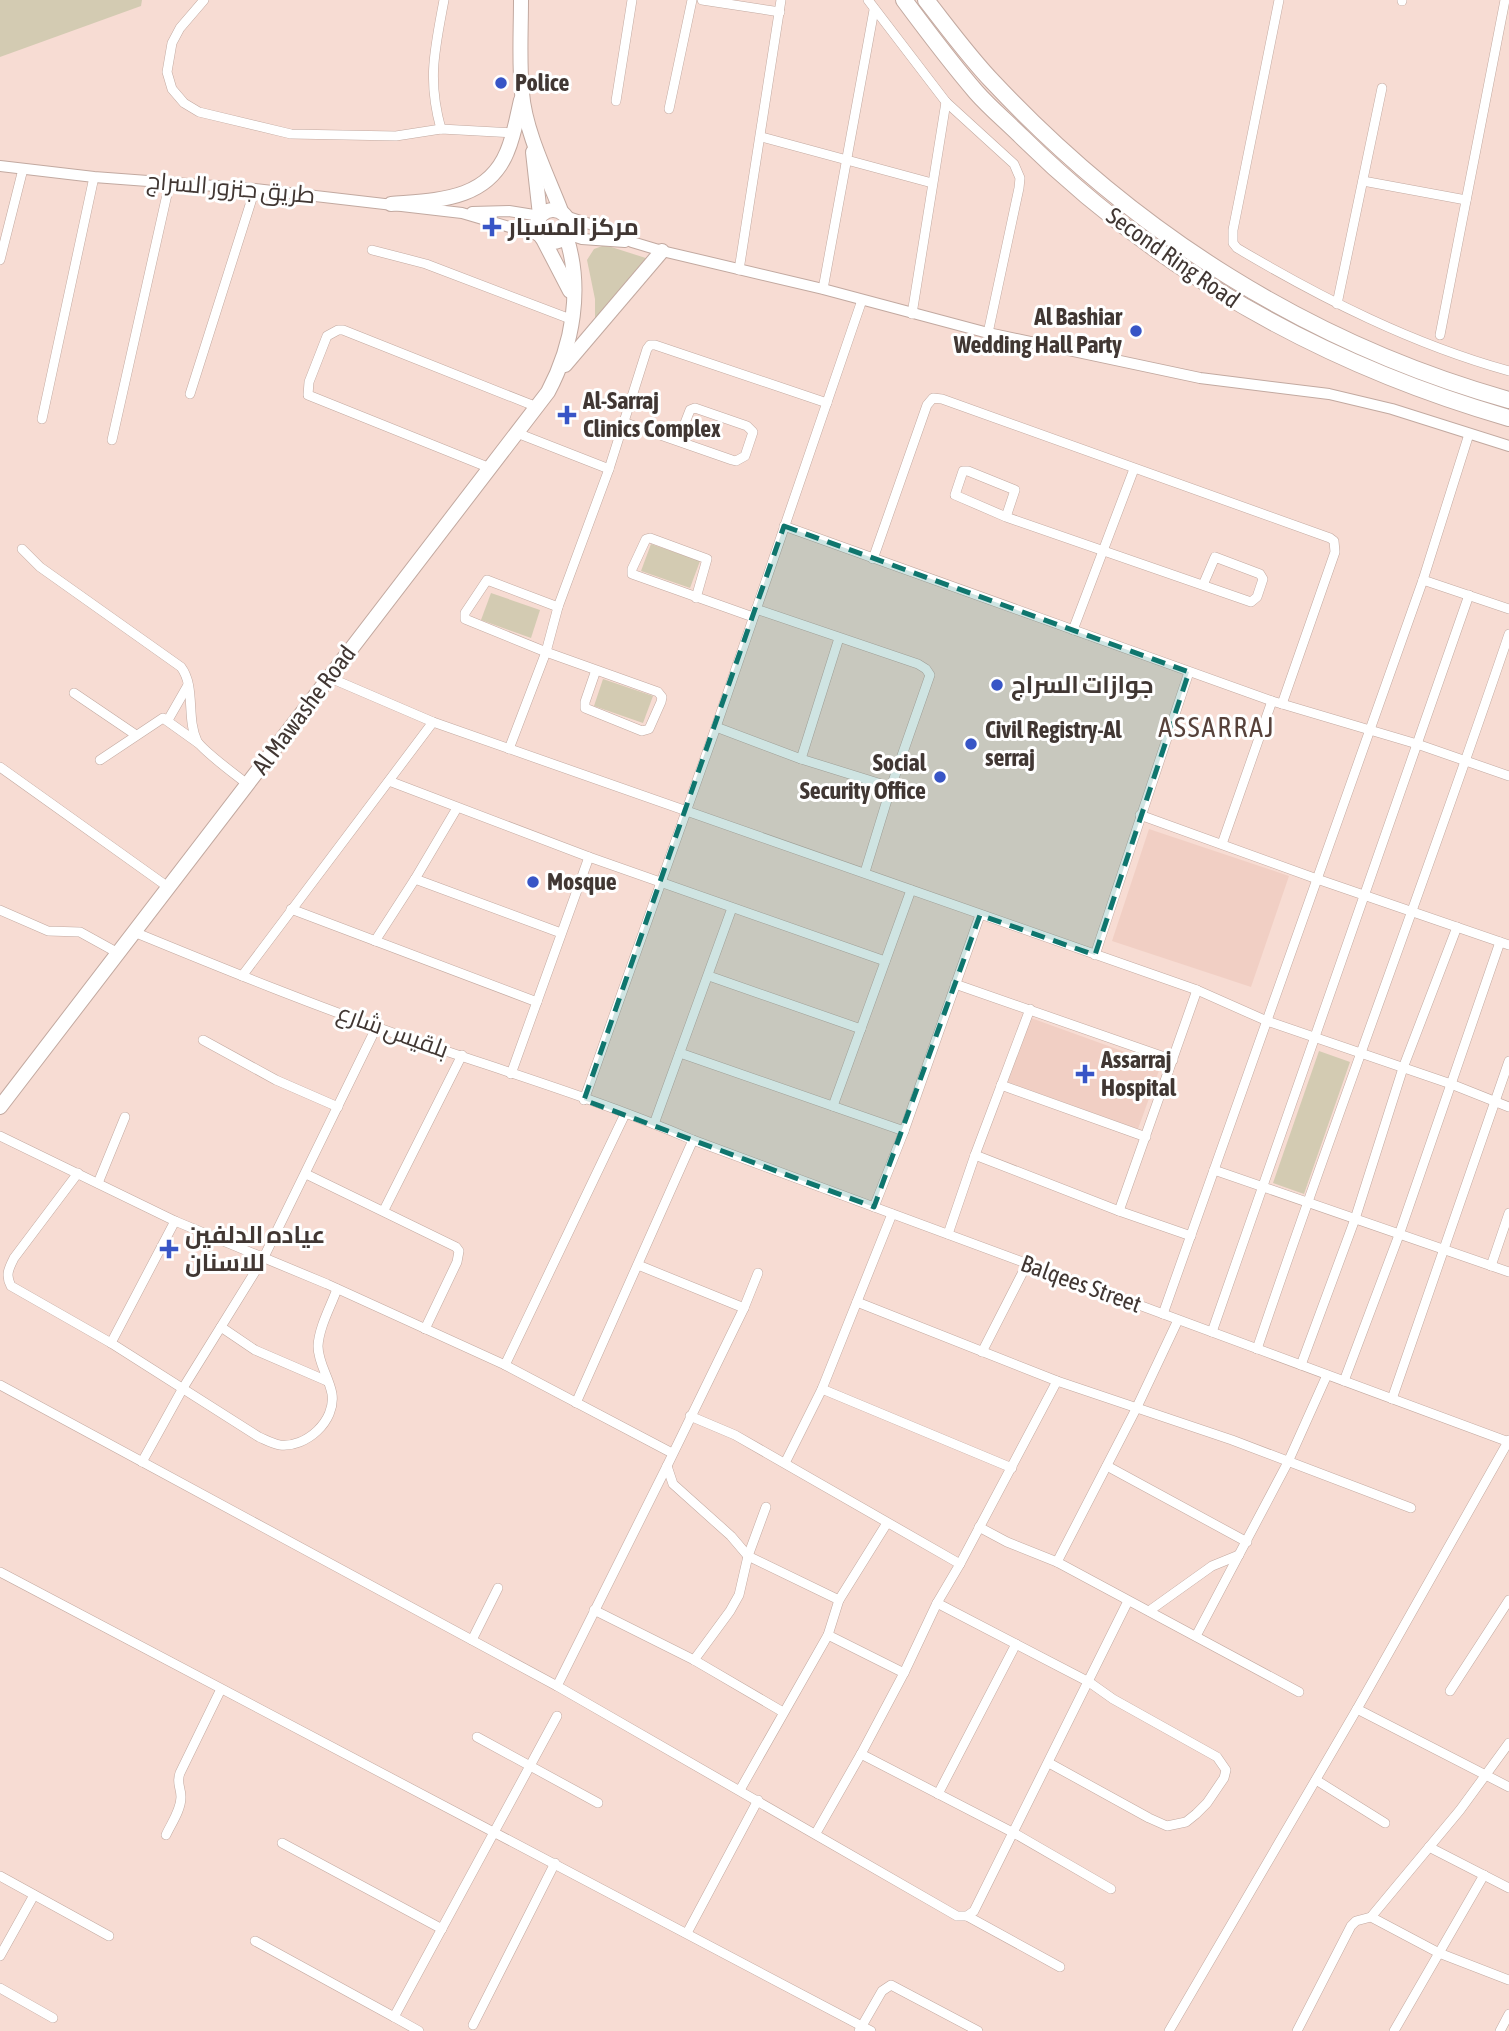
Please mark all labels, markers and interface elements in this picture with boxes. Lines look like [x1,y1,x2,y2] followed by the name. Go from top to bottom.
[515,69,570,96] place label: Police
[493,75,509,91] marker: Police
[145,167,317,211] street label: طريق جنزور السراج
[1102,202,1245,313] street label: Second Ring Road
[507,213,639,241] place label: مركز المسبار
[482,217,502,237] marker: مركز المسبار
[953,303,1123,358] place label: Al Bashiar Wedding Hall Party
[1128,323,1144,339] marker: Al Bashiar Wedding Hall Party
[582,387,721,442] place label: Al-Sarraj Clinics Complex
[557,405,577,425] marker: Al-Sarraj Clinics Complex
[246,640,361,779] street label: Al Mawashe Road
[1011,671,1154,701] place label: جوازات السراج
[989,677,1005,693] marker: جوازات السراج
[1158,711,1276,743] district label: ASSARRAJ
[985,716,1122,771] place label: Civil Registry-Al serraj
[963,736,979,752] marker: Civil Registry-Al serraj
[800,749,927,804] place label: Social Security Office
[932,769,948,785] marker: Social Security Office
[547,868,617,895] place label: Mosque
[525,874,541,890] marker: Mosque
[333,998,452,1066] street label: بلقيس شارع
[1100,1046,1177,1101] place label: Assarraj Hospital
[1075,1064,1095,1084] marker: Assarraj Hospital
[185,1221,326,1277] place label: عياده الدلفين للاسنان
[159,1239,179,1259] marker: عياده الدلفين للاسنان
[1017,1249,1145,1318] street label: Balqees Street

